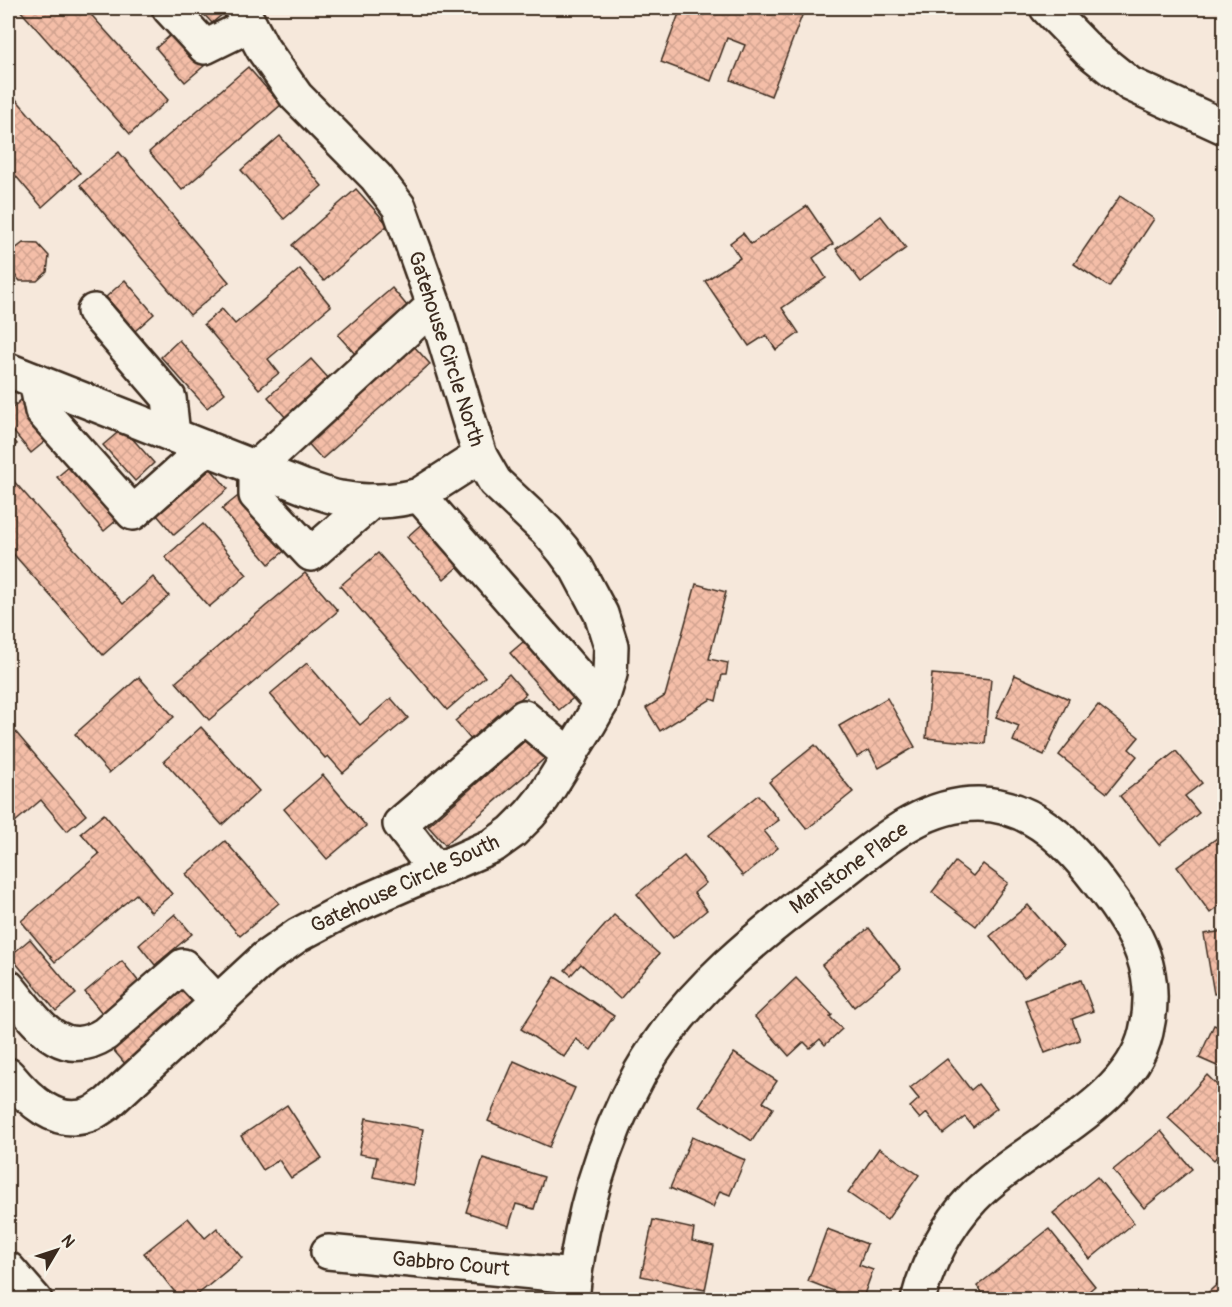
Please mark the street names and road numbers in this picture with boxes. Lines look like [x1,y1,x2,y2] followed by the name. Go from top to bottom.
[402,248,490,450] street label: Gatehouse Circle North
[784,815,914,920] street label: Marlstone Place
[306,828,504,940] street label: Gatehouse Circle South
[391,1245,511,1283] street label: Gabbro Court

